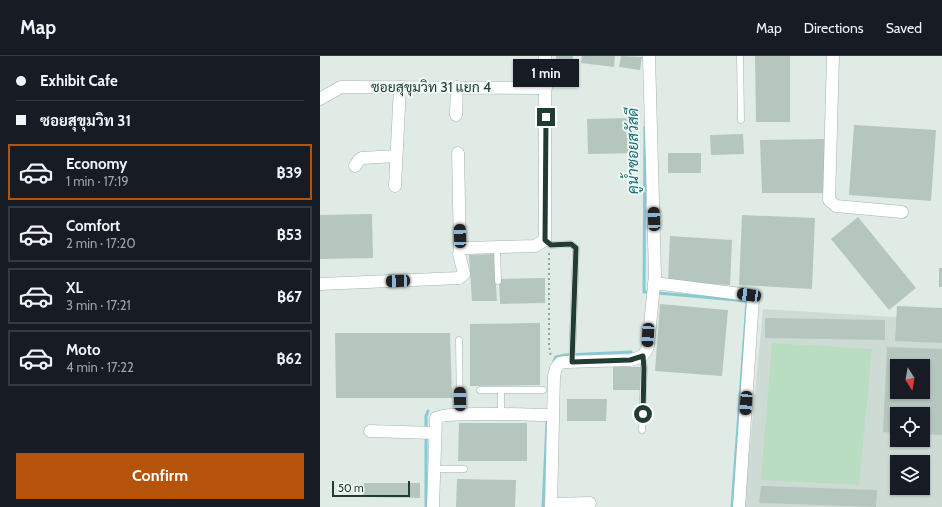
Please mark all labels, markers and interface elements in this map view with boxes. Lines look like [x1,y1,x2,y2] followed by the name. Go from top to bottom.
[20,16,56,39] text: Map
[756,19,782,37] text: Map
[804,19,864,37] text: Directions
[886,19,922,37] text: Saved
[513,59,579,87] callout: 1 min
[531,65,561,81] text: 1 min
[40,72,118,90] text: Exhibit Cafe
[371,78,491,97] street label: ซอยสุขุมวิท 31 แยก 4
[620,107,643,194] water label: คูน้ำซอยสวัสดี
[537,108,555,126] route end
[40,112,131,130] text: ซอยสุขุมวิท 31
[18,154,54,190] icon: car
[66,155,127,173] text: Economy
[276,164,302,182] text: ฿39
[66,173,129,189] text: 1 min · 17:19
[648,207,660,231] car
[18,216,54,252] icon: car
[66,217,120,235] text: Comfort
[454,224,466,248] car
[277,226,302,244] text: ฿53
[66,235,135,251] text: 2 min · 17:20
[386,275,410,287] car
[18,278,54,314] icon: car
[66,279,83,297] text: XL
[736,287,762,303] car
[277,288,302,306] text: ฿67
[66,297,131,313] text: 3 min · 17:21
[641,323,655,347] car
[18,340,54,376] icon: car
[66,341,100,359] text: Moto
[277,350,302,368] text: ฿62
[66,359,134,375] text: 4 min · 17:22
[890,359,930,399] north arrow
[890,359,930,495] map controls
[454,387,466,411] car
[739,391,753,415] car
[634,405,652,423] route start
[890,407,930,447] button: locate
[16,453,304,499] button: Confirm
[890,455,930,495] button: layers
[332,479,410,498] scale bar
[338,481,364,495] text: 50 m

